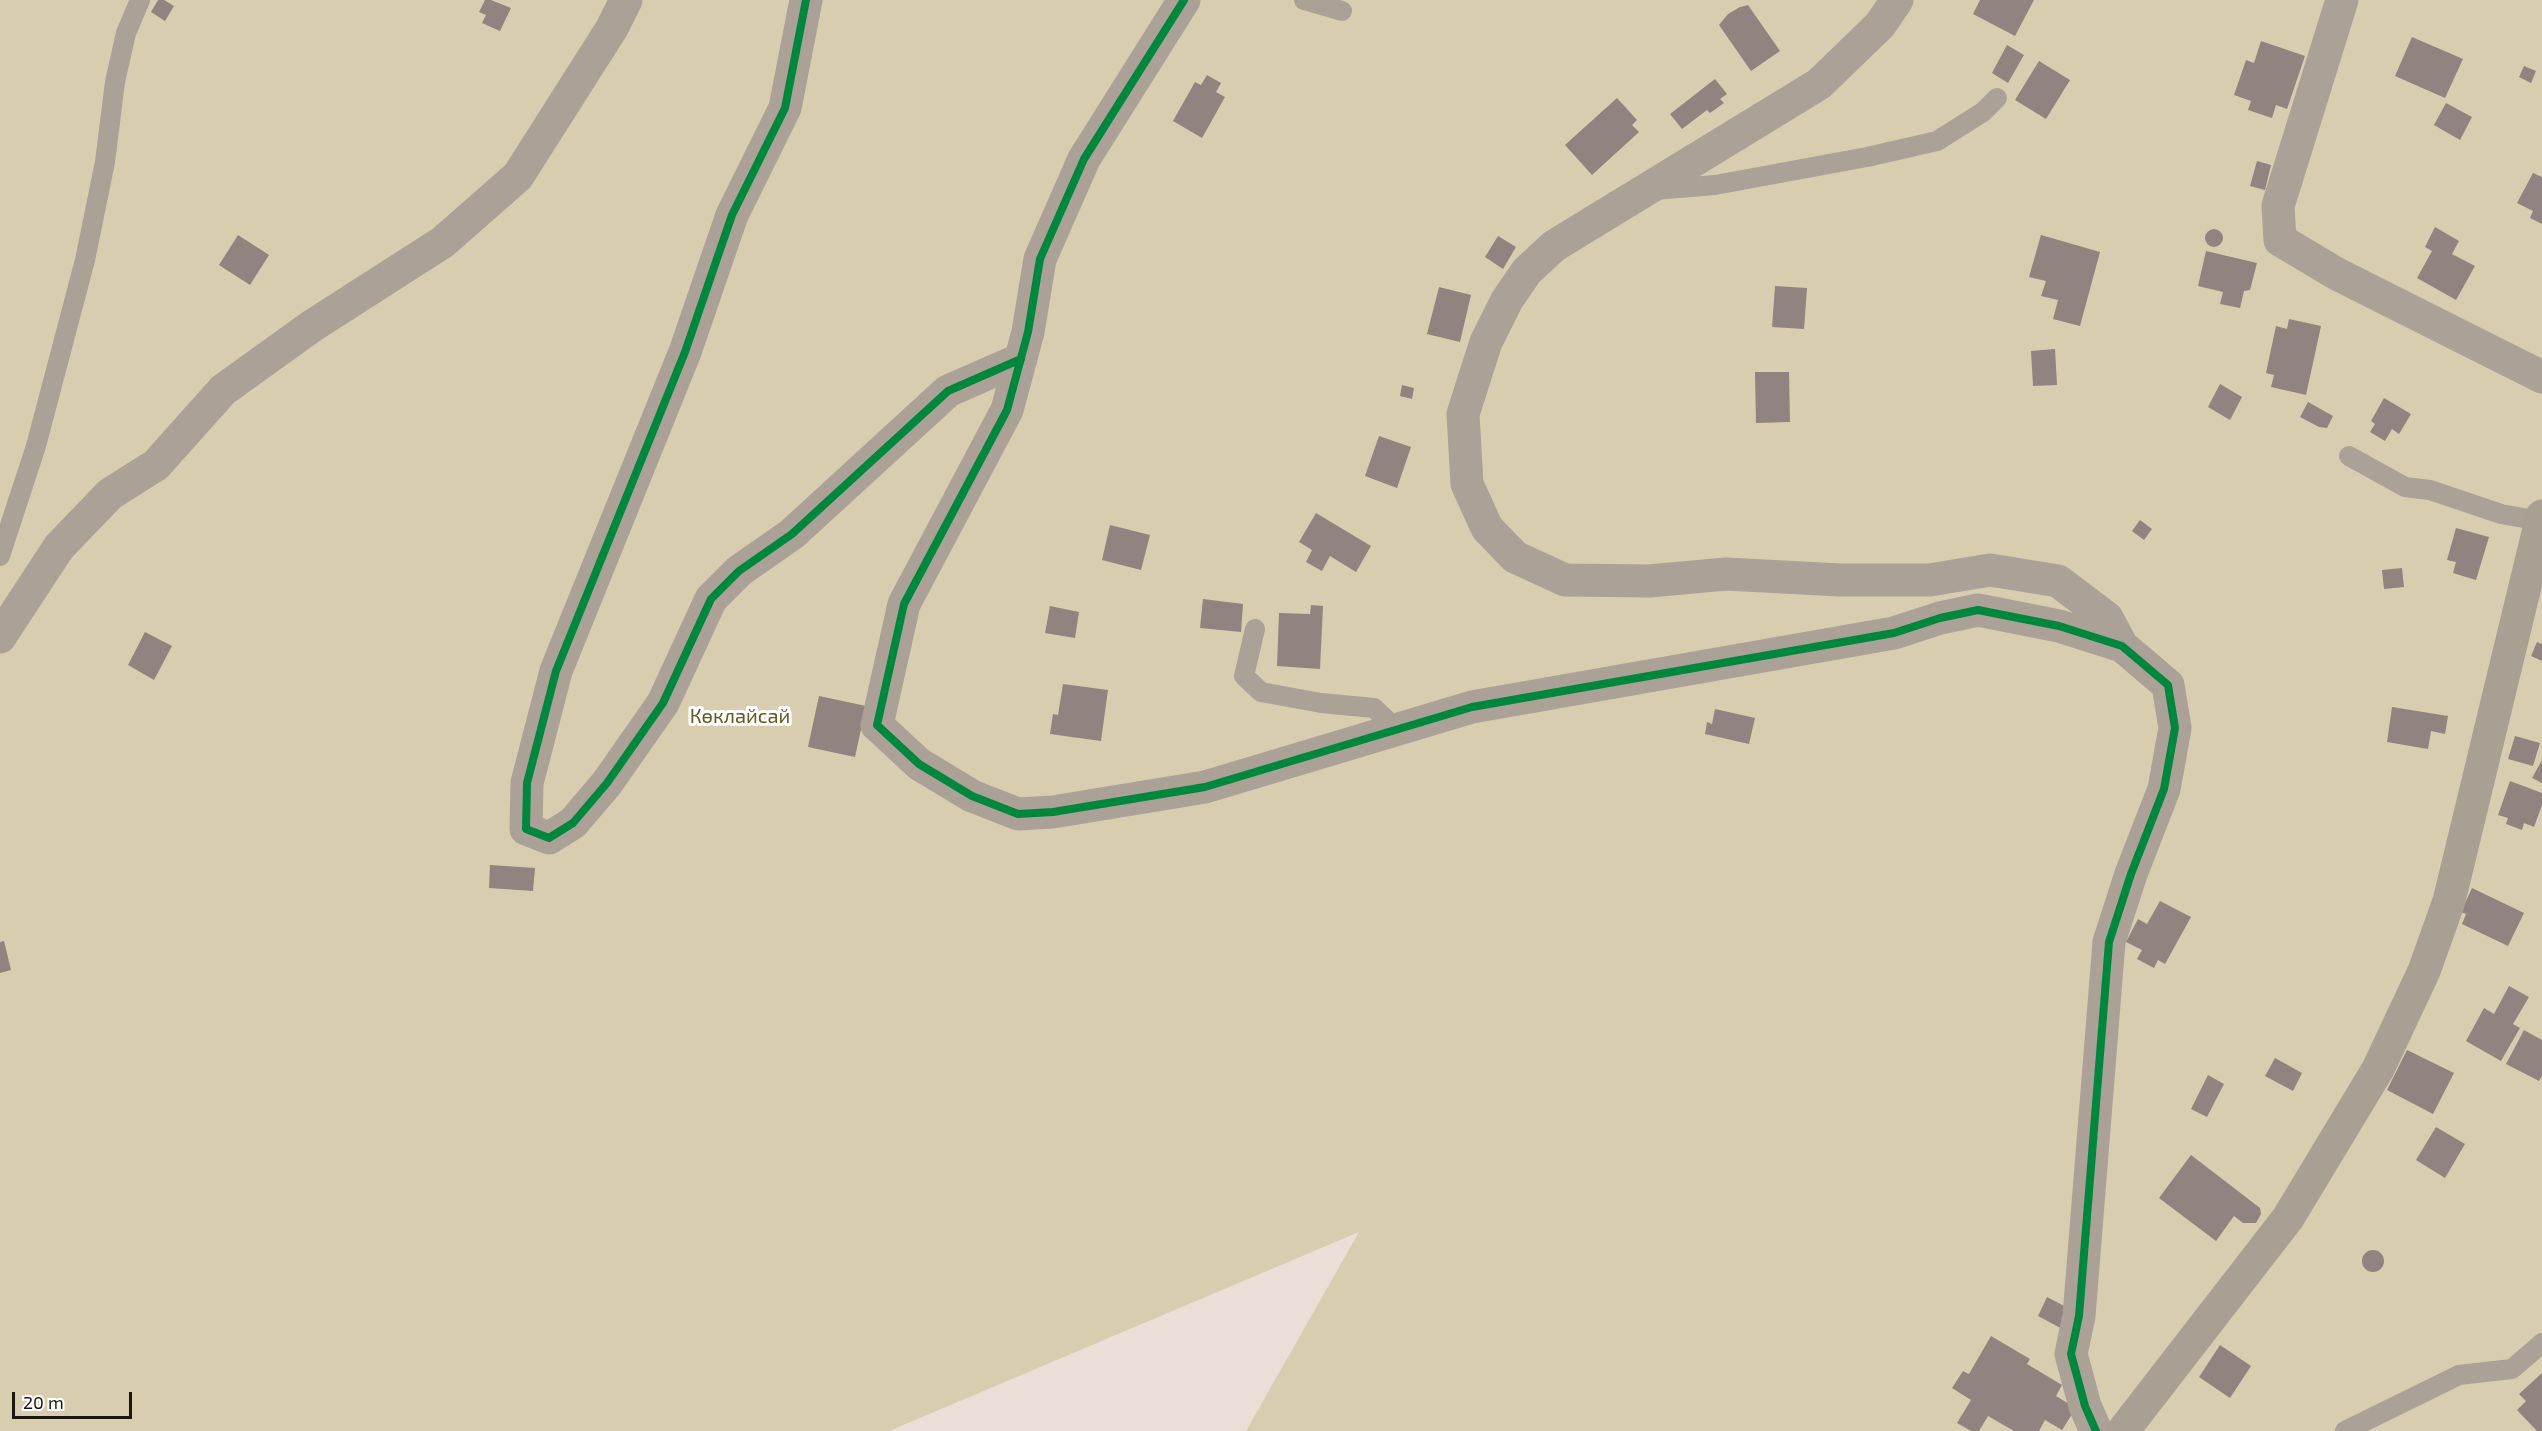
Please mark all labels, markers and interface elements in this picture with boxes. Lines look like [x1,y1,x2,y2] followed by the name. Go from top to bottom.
[690,704,790,728] park label: Көклайсай
[15,1380,135,1418] scale bar
[23,1391,64,1413] text: 20 m

